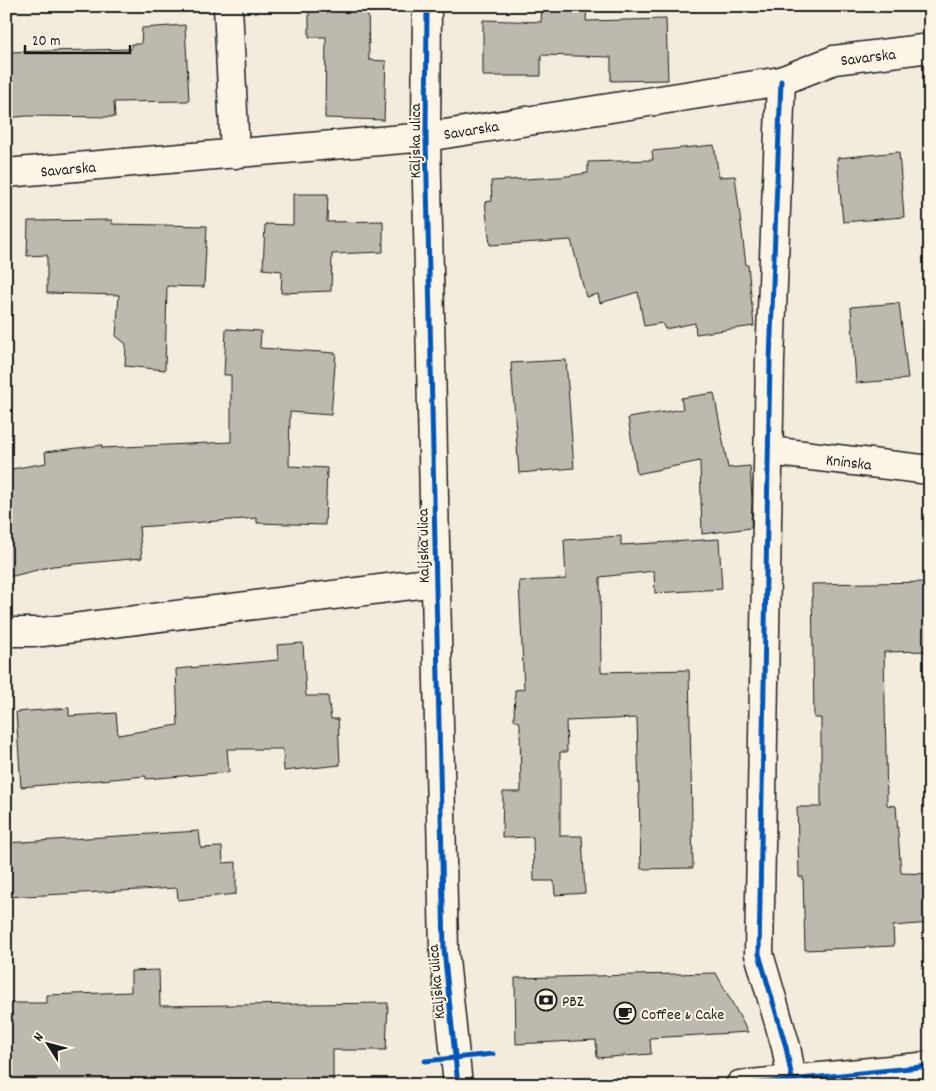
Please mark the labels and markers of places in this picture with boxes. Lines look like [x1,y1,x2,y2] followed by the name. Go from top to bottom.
[534,988,558,1012] bank icon: PBZ
[562,991,584,1014] place label: PBZ
[613,1001,637,1025] cafe icon: Coffee & Cake
[641,1004,724,1027] place label: Coffee & Cake

